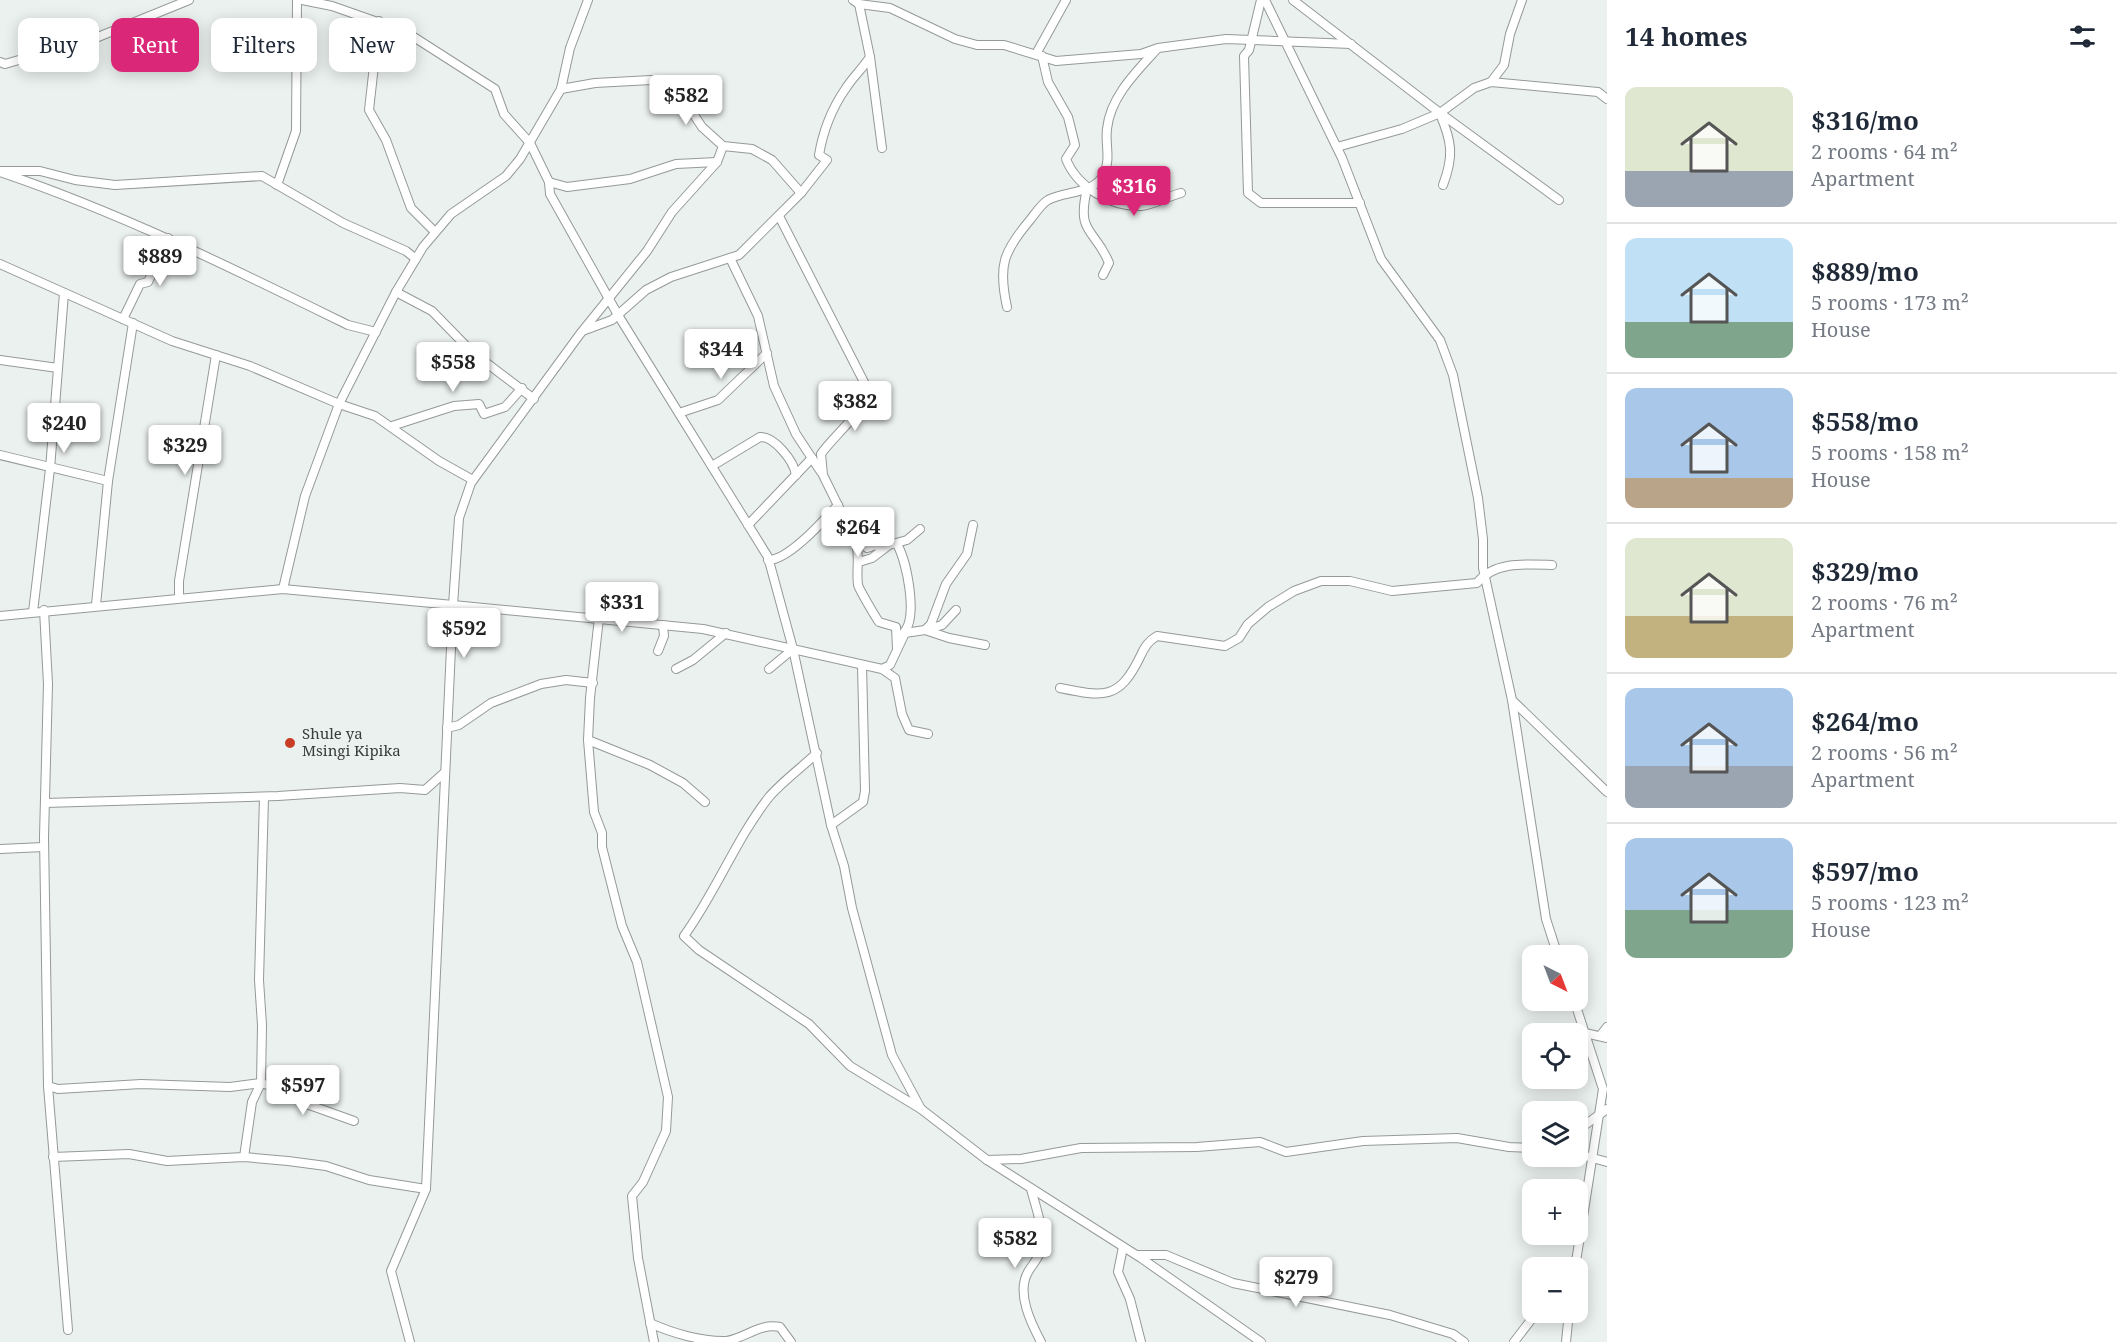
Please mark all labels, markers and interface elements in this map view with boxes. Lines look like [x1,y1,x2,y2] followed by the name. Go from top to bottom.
[18,18,99,72] chip: Buy
[111,18,199,72] chip: Rent
[211,18,317,72] chip: Filters
[329,18,416,72] chip: New
[1625,18,1747,54] text: 14 homes
[2066,20,2099,53] icon: filters
[650,75,722,126] pin: $582
[663,81,709,108] text: $582
[1811,102,1919,138] text: $316/mo
[1673,111,1745,183] icon: home
[1811,138,1958,165] text: 2 rooms · 64 m²
[1811,165,1915,192] text: Apartment
[1098,166,1170,217] pin: $316
[1111,172,1157,199] text: $316
[124,236,196,287] pin: $889
[137,242,183,269] text: $889
[1811,253,1919,289] text: $889/mo
[1673,262,1745,334] icon: home
[1811,289,1969,316] text: 5 rooms · 173 m²
[1811,316,1871,343] text: House
[685,329,757,380] pin: $344
[698,335,744,362] text: $344
[417,342,489,393] pin: $558
[430,348,476,375] text: $558
[819,381,891,432] pin: $382
[832,387,878,414] text: $382
[28,403,100,454] pin: $240
[1811,403,1919,439] text: $558/mo
[41,409,87,436] text: $240
[1673,412,1745,484] icon: home
[149,425,221,476] pin: $329
[162,431,208,458] text: $329
[1811,439,1969,466] text: 5 rooms · 158 m²
[1811,466,1871,493] text: House
[822,507,894,558] pin: $264
[835,513,881,540] text: $264
[1811,553,1919,589] text: $329/mo
[1673,562,1745,634] icon: home
[586,582,658,633] pin: $331
[599,588,645,615] text: $331
[1811,589,1958,616] text: 2 rooms · 76 m²
[428,608,500,659] pin: $592
[441,614,487,641] text: $592
[1811,616,1915,643] text: Apartment
[1811,703,1919,739] text: $264/mo
[1673,712,1745,784] icon: home
[302,723,401,760] place label: Shule ya Msingi Kipika
[283,736,297,750] marker: Shule ya Msingi Kipika
[1811,739,1958,766] text: 2 rooms · 56 m²
[1811,766,1915,793] text: Apartment
[1811,853,1919,889] text: $597/mo
[1673,862,1745,934] icon: home
[1811,889,1969,916] text: 5 rooms · 123 m²
[1811,916,1871,943] text: House
[1522,945,1588,1011] north arrow
[1522,945,1588,1323] map controls
[1522,1023,1588,1089] button: locate
[267,1065,339,1116] pin: $597
[280,1071,326,1098] text: $597
[1522,1101,1588,1167] button: layers
[1522,1179,1588,1245] button: +
[979,1218,1051,1269] pin: $582
[992,1224,1038,1251] text: $582
[1260,1257,1332,1308] pin: $279
[1522,1257,1588,1323] button: −
[1273,1263,1319,1290] text: $279

